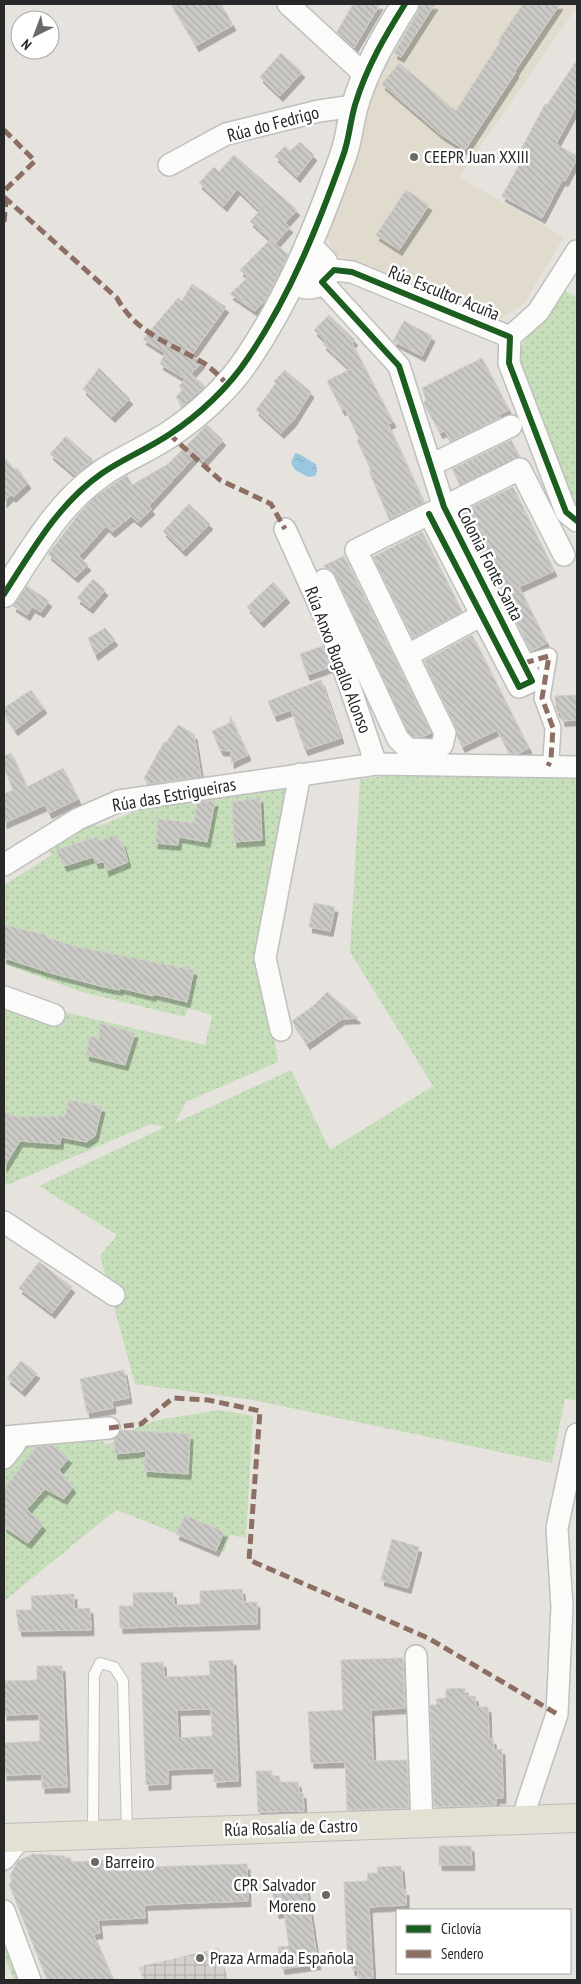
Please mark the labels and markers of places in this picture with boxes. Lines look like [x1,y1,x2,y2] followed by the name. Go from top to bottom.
[424,145,529,168] place label: CEEPR Juan XXIII
[408,151,420,163] marker: CEEPR Juan XXIII
[105,1850,155,1873] place label: Barreiro
[89,1856,101,1868] marker: Barreiro
[233,1873,316,1917] place label: CPR Salvador Moreno
[320,1889,332,1901] marker: CPR Salvador Moreno
[210,1946,354,1969] place label: Praza Armada Española
[194,1952,206,1964] marker: Praza Armada Española

